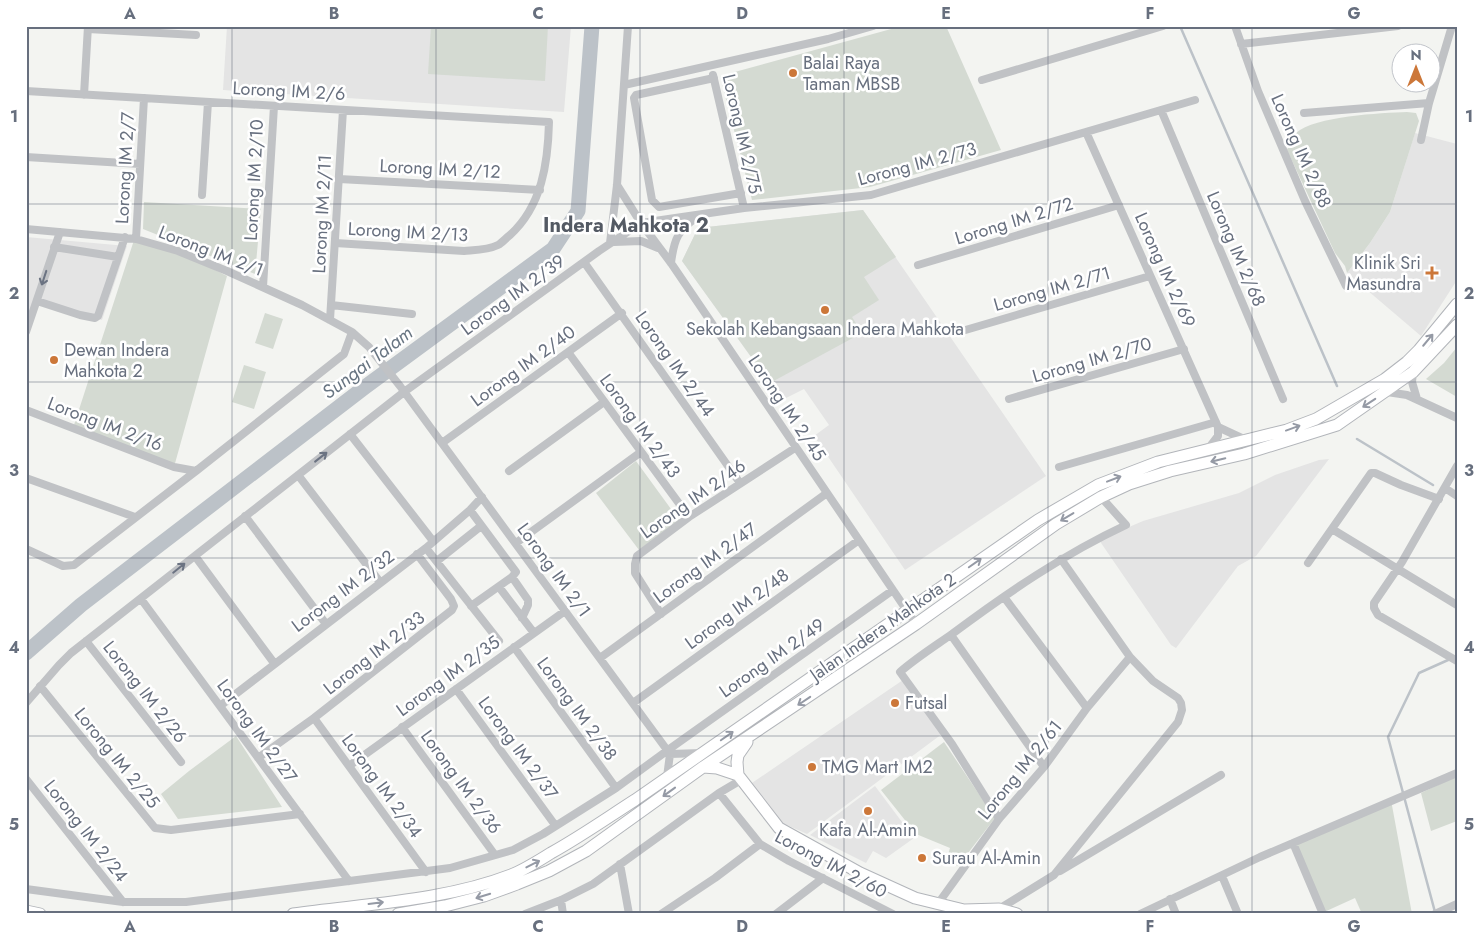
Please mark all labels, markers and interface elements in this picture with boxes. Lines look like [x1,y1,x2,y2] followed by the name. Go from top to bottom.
[123,2,136,25] text: A
[329,2,339,25] text: B
[532,2,544,25] text: C
[736,2,748,25] text: D
[941,2,951,25] text: E
[1146,2,1154,25] text: F
[1347,2,1361,25] text: G
[1390,42,1440,92] north arrow
[1410,45,1422,65] text: N
[803,50,900,97] place label: Balai Raya Taman MBSB
[787,67,799,79] marker: Balai Raya Taman MBSB
[716,72,768,196] street label: Lorong IM 2/75
[232,75,346,107] street label: Lorong IM 2/6
[1264,90,1338,212] street label: Lorong IM 2/88
[10,105,18,128] text: 1
[1465,105,1473,128] text: 1
[109,111,141,225] street label: Lorong IM 2/7
[238,118,270,241] street label: Lorong IM 2/10
[855,136,979,192] street label: Lorong IM 2/73
[379,153,501,185] street label: Lorong IM 2/12
[306,154,338,274] street label: Lorong IM 2/11
[1200,187,1272,311] street label: Lorong IM 2/68
[952,191,1076,251] street label: Lorong IM 2/72
[1128,208,1202,332] street label: Lorong IM 2/69
[543,211,709,240] district label: Indera Mahkota 2
[347,216,469,248] street label: Lorong IM 2/13
[155,219,267,283] street label: Lorong IM 2/1
[456,248,570,342] street label: Lorong IM 2/39
[1347,250,1421,297] place label: Klinik Sri Masundra
[991,260,1113,318] street label: Lorong IM 2/71
[1425,266,1439,280] marker: Klinik Sri Masundra
[39,270,49,286] one-way arrow
[9,282,19,305] text: 2
[1464,282,1474,305] text: 2
[819,304,831,316] marker: Sekolah Kebangsaan Indera Mahkota
[629,306,721,422] street label: Lorong IM 2/44
[686,316,964,342] place label: Sekolah Kebangsaan Indera Mahkota
[316,319,418,405] water label: Sungai Talam
[465,319,581,413] street label: Lorong IM 2/40
[1029,331,1155,389] street label: Lorong IM 2/70
[1422,334,1433,347] one-way arrow
[64,337,169,384] place label: Dewan Indera Mahkota 2
[742,350,832,466] street label: Lorong IM 2/45
[48,354,60,366] marker: Dewan Indera Mahkota 2
[593,369,687,484] street label: Lorong IM 2/43
[44,390,166,458] street label: Lorong IM 2/16
[1362,398,1376,409] one-way arrow
[1285,423,1300,432] one-way arrow
[314,452,327,463] one-way arrow
[635,453,751,545] street label: Lorong IM 2/46
[1211,456,1227,465] one-way arrow
[9,459,19,482] text: 3
[1464,459,1474,482] text: 3
[1105,474,1121,483] one-way arrow
[1060,512,1075,522] one-way arrow
[648,516,763,610] street label: Lorong IM 2/47
[511,518,597,622] street label: Lorong IM 2/1
[286,544,400,638] street label: Lorong IM 2/32
[968,558,982,568] one-way arrow
[680,562,794,656] street label: Lorong IM 2/48
[173,563,186,574] one-way arrow
[803,567,961,688] street label: Jalan Indera Mahkota 2
[318,605,430,701] street label: Lorong IM 2/33
[714,612,830,704] street label: Lorong IM 2/49
[391,629,505,723] street label: Lorong IM 2/35
[97,635,193,749] street label: Lorong IM 2/26
[8,636,20,659] text: 4
[1463,636,1475,659] text: 4
[531,652,623,766] street label: Lorong IM 2/38
[211,674,304,789] street label: Lorong IM 2/27
[905,690,947,716] place label: Futsal
[472,691,565,805] street label: Lorong IM 2/37
[797,696,811,706] one-way arrow
[889,697,901,709] marker: Futsal
[68,702,166,814] street label: Lorong IM 2/25
[972,715,1068,825] street label: Lorong IM 2/61
[414,725,508,839] street label: Lorong IM 2/36
[335,729,429,843] street label: Lorong IM 2/34
[719,731,733,741] one-way arrow
[822,754,933,780] place label: TMG Mart IM2
[806,761,818,773] marker: TMG Mart IM2
[38,774,134,888] street label: Lorong IM 2/24
[663,786,676,797] one-way arrow
[862,805,874,817] marker: Kafa Al-Amin
[9,813,19,836] text: 5
[1464,813,1474,836] text: 5
[819,817,917,843] place label: Kafa Al-Amin
[770,823,892,905] street label: Lorong IM 2/60
[932,845,1041,871] place label: Surau Al-Amin
[916,852,928,864] marker: Surau Al-Amin
[525,859,540,869] one-way arrow
[475,891,491,901] one-way arrow
[368,898,384,908] one-way arrow
[123,915,136,938] text: A
[329,915,339,938] text: B
[532,915,544,938] text: C
[736,915,748,938] text: D
[941,915,951,938] text: E
[1146,915,1154,938] text: F
[1347,915,1361,938] text: G

